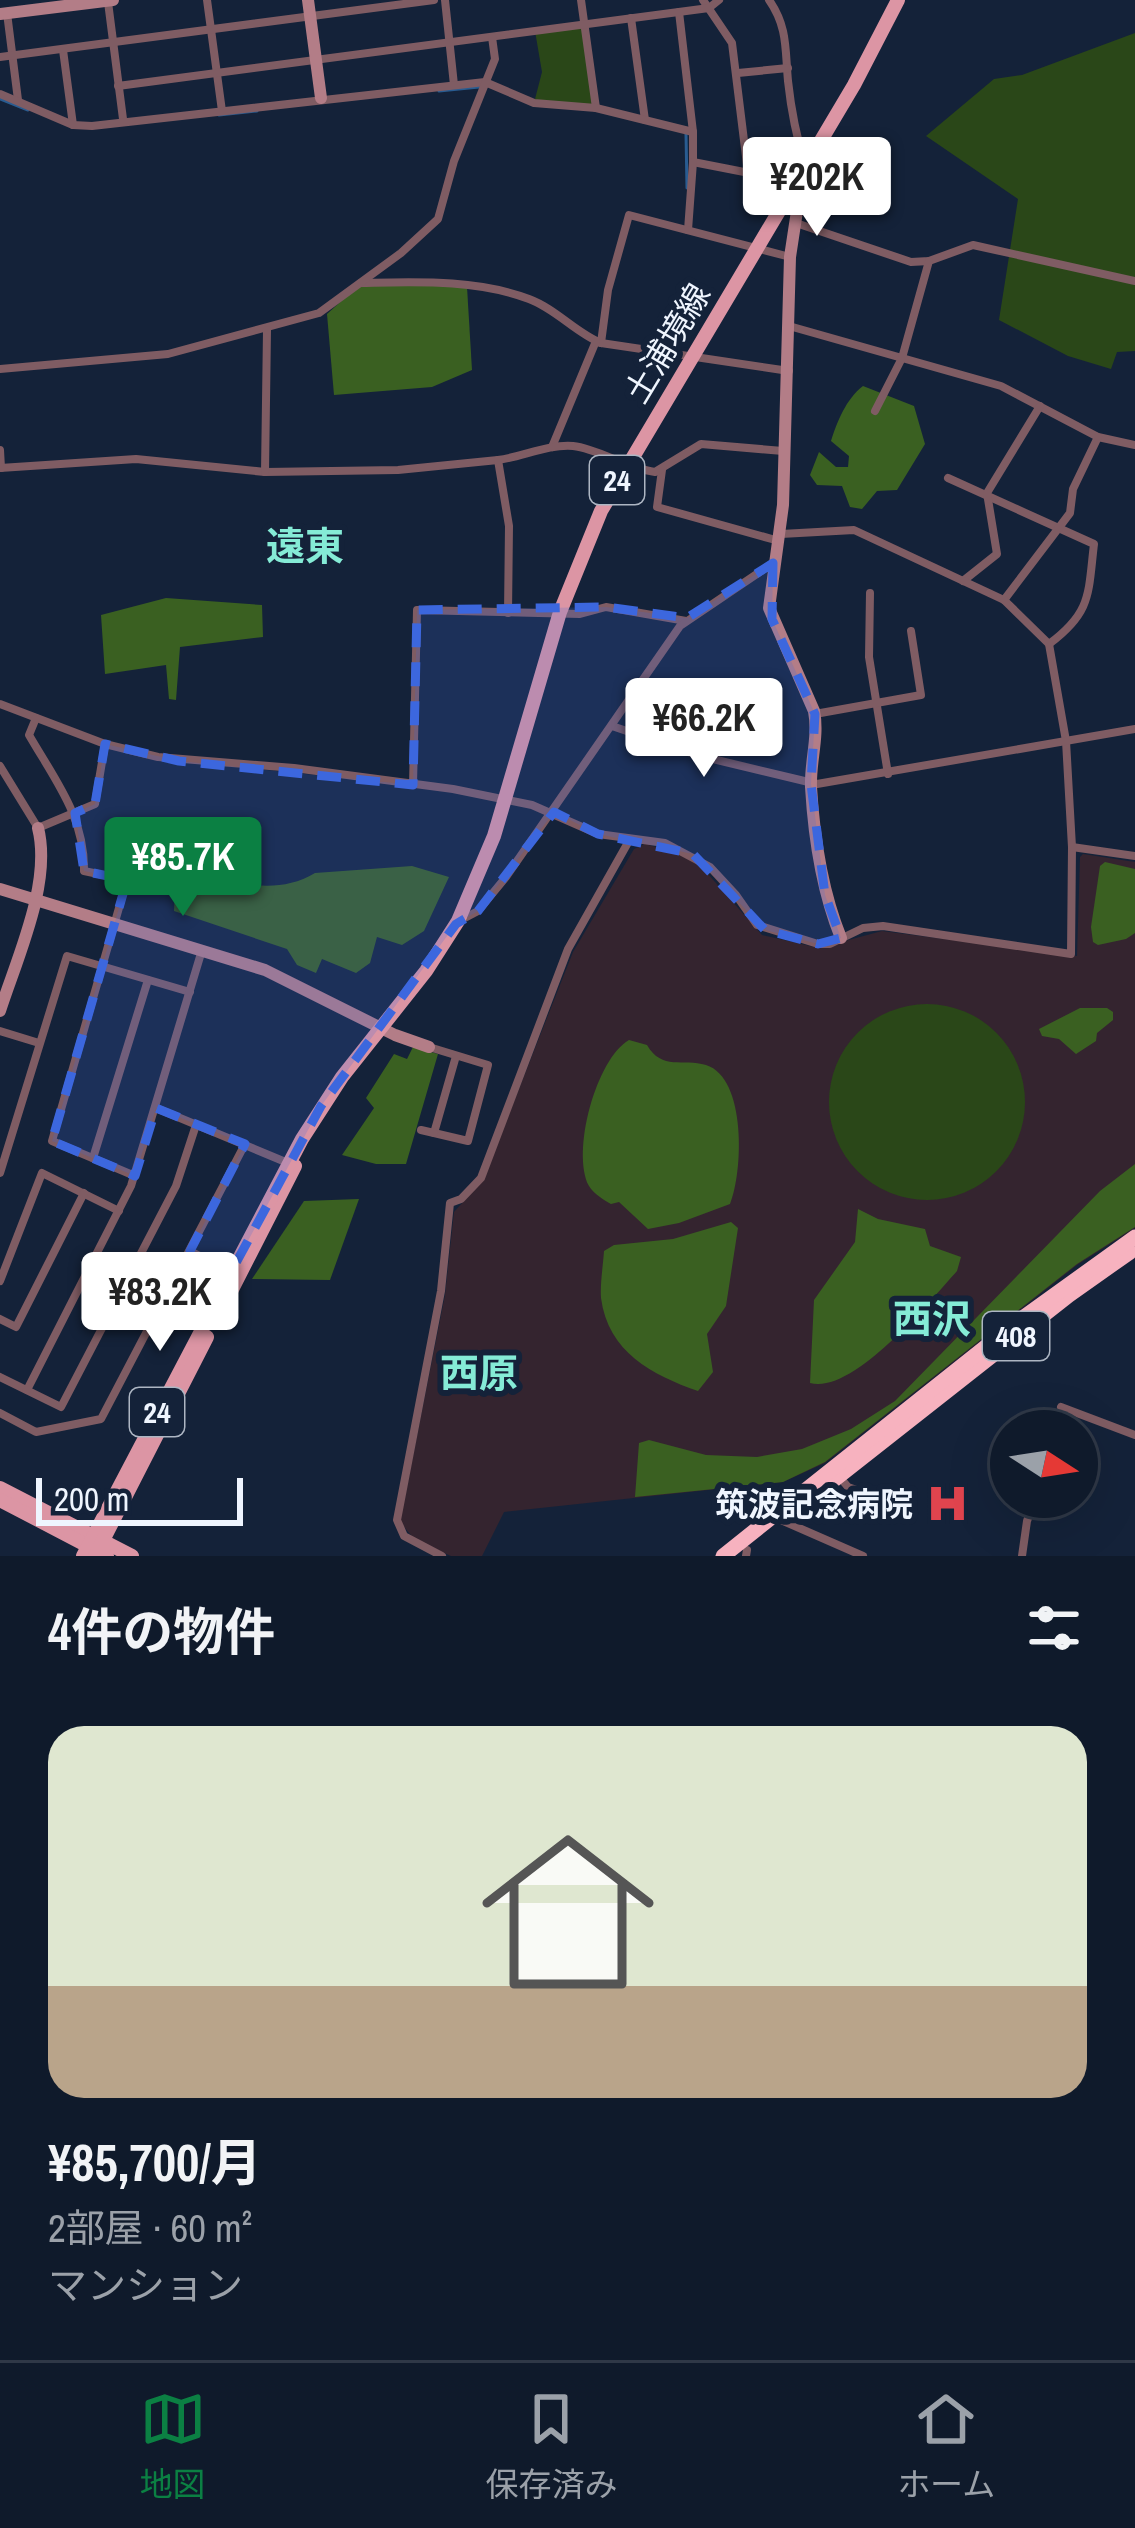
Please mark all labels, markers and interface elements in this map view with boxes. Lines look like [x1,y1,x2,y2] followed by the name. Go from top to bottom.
[733,137,901,239] pin: ¥202K
[770,150,864,202] text: ¥202K
[614,275,720,411] street label: 土浦境線
[590,456,644,504] road number: 24
[266,520,344,572] district label: 遠東
[606,678,802,780] pin: ¥66.2K
[652,691,756,743] text: ¥66.2K
[85,817,281,919] pin: ¥85.7K
[131,830,235,882] text: ¥85.7K
[62,1252,258,1354] pin: ¥83.2K
[108,1265,212,1317] text: ¥83.2K
[893,1293,971,1345] district label: 西沢
[983,1312,1049,1360] road number: 408
[440,1347,518,1399] district label: 西原
[130,1388,184,1436] road number: 24
[990,1410,1098,1518] north arrow
[990,1410,1098,1518] map controls
[36,1472,243,1525] scale bar
[54,1477,129,1521] text: 200 m
[924,1481,970,1527] hospital icon: 筑波記念病院
[715,1482,913,1526] place label: 筑波記念病院
[1021,1595,1087,1661] icon: filters
[48,1597,275,1666] text: 4件の物件
[460,1804,676,2020] icon: home
[48,2128,262,2197] text: ¥85,700/月
[48,2202,252,2254] text: 2部屋 · 60 m²
[48,2259,243,2311] text: マンション
[140,2386,206,2506] tab: 地図
[485,2386,617,2506] tab: 保存済み
[897,2386,995,2506] tab: ホーム

